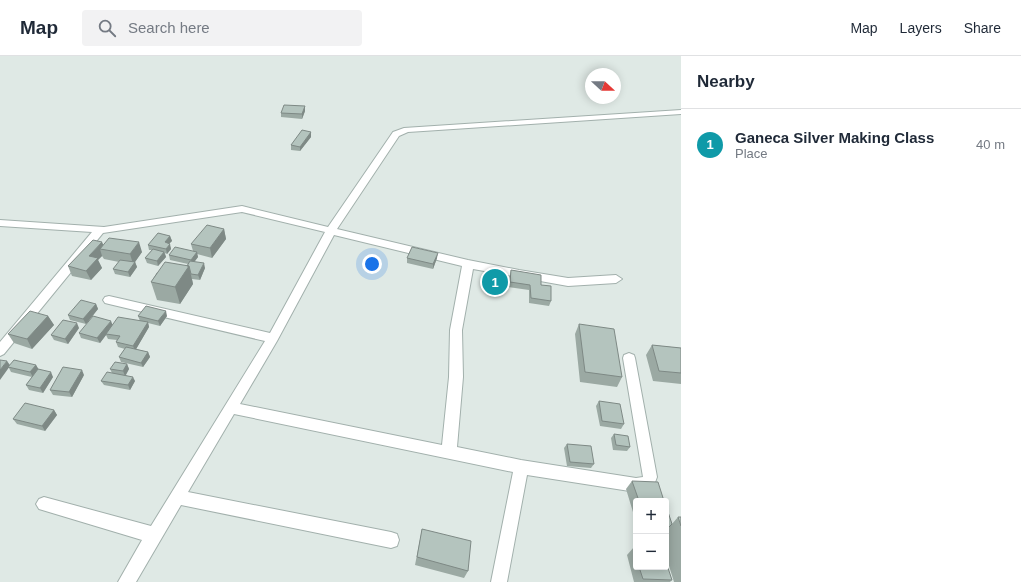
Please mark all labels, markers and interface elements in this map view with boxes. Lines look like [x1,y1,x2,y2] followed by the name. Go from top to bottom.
[82,10,362,46] search box
[20,17,58,38] text: Map
[96,17,118,39] icon: search
[128,19,210,36] text: Search here
[850,20,878,36] text: Map
[900,20,942,36] text: Layers
[964,20,1001,36] text: Share
[585,68,621,104] north arrow
[697,72,755,91] text: Nearby
[735,129,934,146] text: Ganeca Silver Making Class
[706,137,714,152] text: 1
[976,137,1005,152] text: 40 m
[735,146,768,161] text: Place
[362,254,382,274] your location
[482,267,508,297] pin: 1
[633,498,669,570] map controls
[633,498,669,534] button: +
[633,534,669,570] button: −

